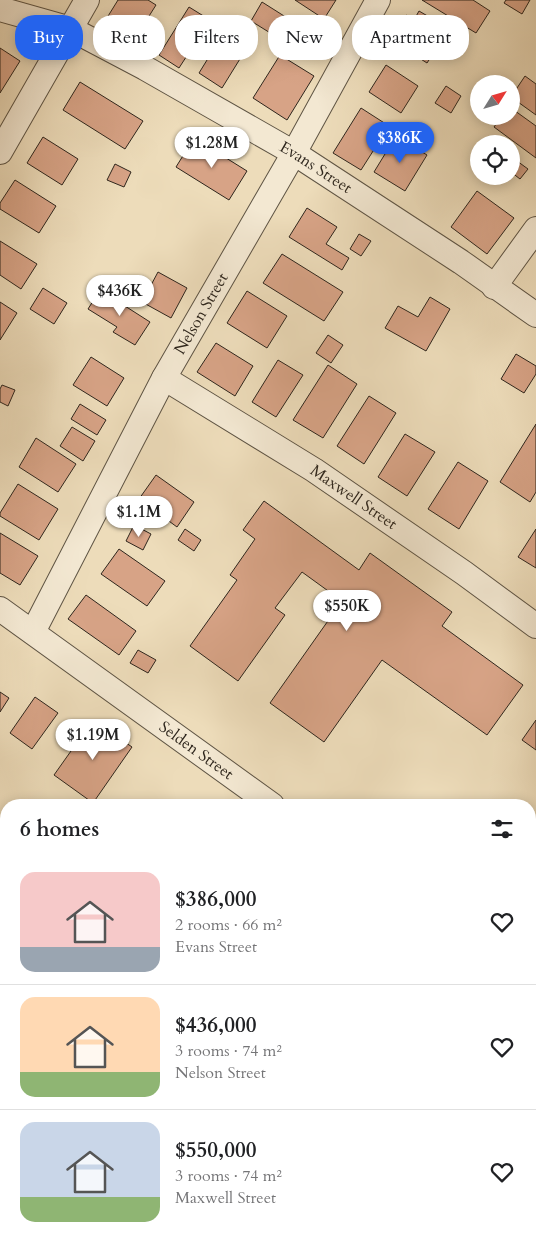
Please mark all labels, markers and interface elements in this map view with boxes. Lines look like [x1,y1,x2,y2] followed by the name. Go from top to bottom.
[15,15,83,60] chip: Buy
[93,15,165,60] chip: Rent
[175,15,258,60] chip: Filters
[268,15,342,60] chip: New
[352,15,469,60] chip: Apartment
[470,75,520,125] north arrow
[470,75,520,185] map controls
[365,121,435,164] pin: $386K
[171,126,253,169] pin: $1.28M
[377,127,423,149] text: $386K
[186,132,238,154] text: $1.28M
[470,135,520,185] button: locate
[275,136,356,199] street label: Evans Street
[169,269,233,359] street label: Nelson Street
[85,274,155,317] pin: $436K
[97,280,143,302] text: $436K
[306,460,401,535] street label: Maxwell Street
[104,496,174,538] pin: $1.1M
[117,501,161,523] text: $1.1M
[312,590,382,632] pin: $550K
[324,595,370,617] text: $550K
[155,716,238,785] street label: Selden Street
[52,718,134,761] pin: $1.19M
[67,724,119,746] text: $1.19M
[20,815,99,844] text: 6 homes
[488,815,516,843] icon: filters
[175,885,256,914] text: $386,000
[60,892,120,952] icon: home
[488,908,516,936] icon: heart
[175,914,282,936] text: 2 rooms · 66 m²
[175,936,257,958] text: Evans Street
[175,1011,256,1040] text: $436,000
[60,1017,120,1077] icon: home
[488,1033,516,1061] icon: heart
[175,1040,282,1062] text: 3 rooms · 74 m²
[175,1062,266,1084] text: Nelson Street
[175,1136,256,1165] text: $550,000
[60,1142,120,1202] icon: home
[488,1158,516,1186] icon: heart
[175,1165,282,1187] text: 3 rooms · 74 m²
[175,1187,276,1209] text: Maxwell Street

